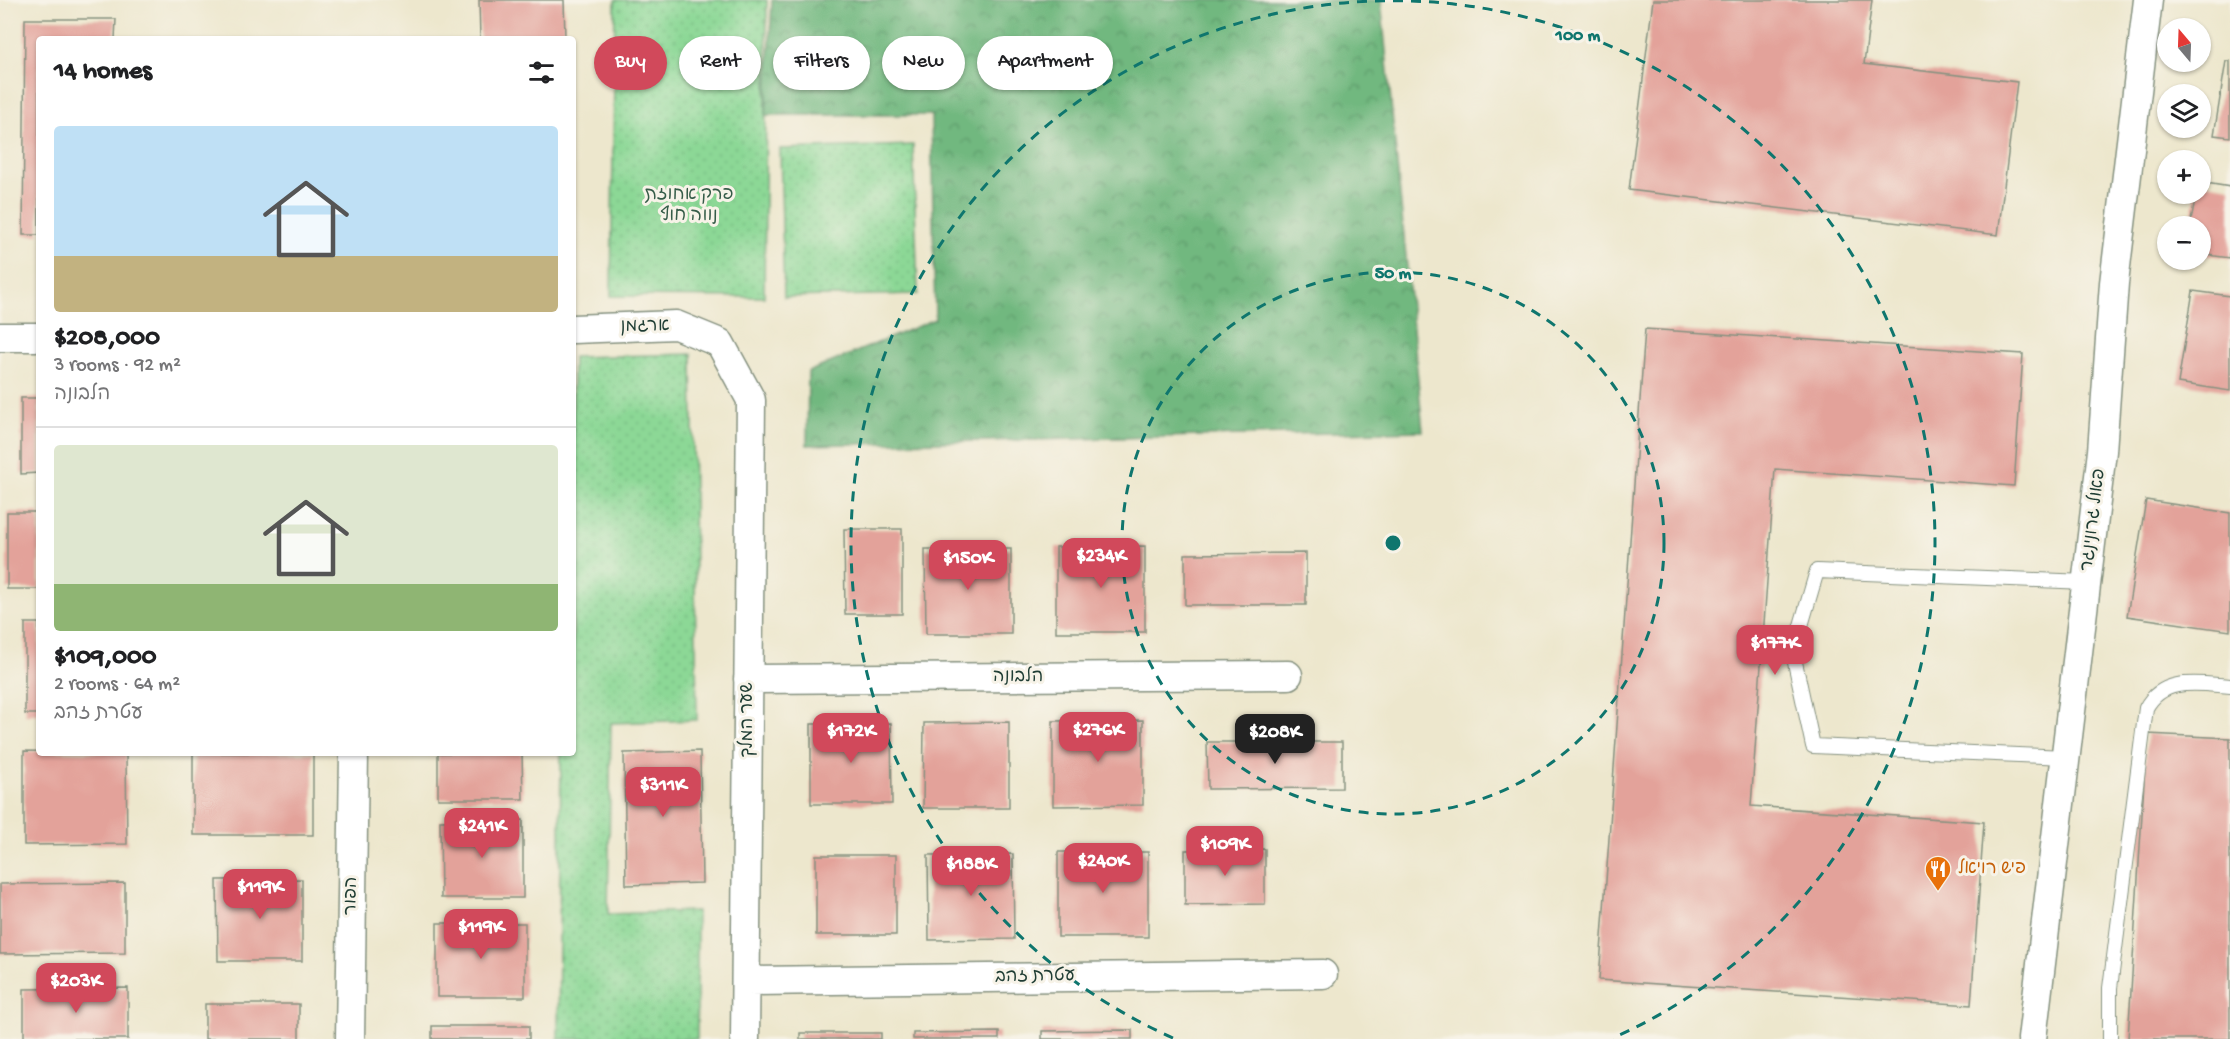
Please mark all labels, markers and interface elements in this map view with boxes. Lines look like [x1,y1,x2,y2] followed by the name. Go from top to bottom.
[2157,18,2211,72] north arrow
[2157,18,2211,270] map controls
[1555,26,1601,47] text: 100 m
[594,36,667,90] chip: Buy
[679,36,761,90] chip: Rent
[773,36,870,90] chip: Filters
[882,36,965,90] chip: New
[977,36,1113,90] chip: Apartment
[525,56,558,89] icon: filters
[54,57,152,88] text: 14 homes
[2157,84,2211,138] button: layers
[2157,150,2211,204] button: +
[252,165,360,273] icon: home
[645,185,734,227] park label: פרק אחוזת נווה חוף
[2157,216,2211,270] button: −
[1375,264,1412,285] text: 50 m
[620,316,670,338] street label: ארגמן
[54,324,160,355] text: $208,000
[54,355,181,378] text: 3 rooms · 92 m²
[54,384,110,407] text: הלבונה
[2075,467,2111,573] street label: פאול גרונינגר
[252,484,360,592] icon: home
[1383,533,1403,553] centre of rings
[1059,538,1143,589] pin: $234K
[926,540,1010,591] pin: $150K
[1076,546,1126,569] text: $234K
[943,548,993,571] text: $150K
[1733,625,1817,676] pin: $177K
[1751,633,1799,656] text: $177K
[54,643,156,674] text: $109,000
[993,666,1043,688] street label: הלבונה
[54,674,180,697] text: 2 rooms · 64 m²
[736,682,759,758] street label: שער המלך
[54,703,143,726] text: עטרת זהב
[1056,712,1140,763] pin: $276K
[809,713,893,764] pin: $172K
[1233,714,1317,765] pin: $208K
[1073,720,1123,743] text: $276K
[827,721,875,744] text: $172K
[1249,722,1301,745] text: $208K
[621,767,705,818] pin: $311K
[640,775,686,798] text: $311K
[440,808,524,859] pin: $241K
[458,816,506,839] text: $241K
[1183,826,1267,877] pin: $109K
[1200,834,1250,857] text: $109K
[1061,843,1145,894] pin: $240K
[929,846,1013,897] pin: $188K
[1078,851,1128,874] text: $240K
[946,854,996,877] text: $188K
[1923,854,1953,892] restaurant icon: פיש רויאל
[1958,858,2026,880] place label: פיש רויאל
[218,869,302,920] pin: $119K
[341,876,363,916] street label: הפור
[237,877,283,900] text: $119K
[439,909,523,960] pin: $119K
[458,917,504,940] text: $119K
[34,963,118,1014] pin: $203K
[995,966,1075,988] street label: עטרת זהב
[50,971,102,994] text: $203K

